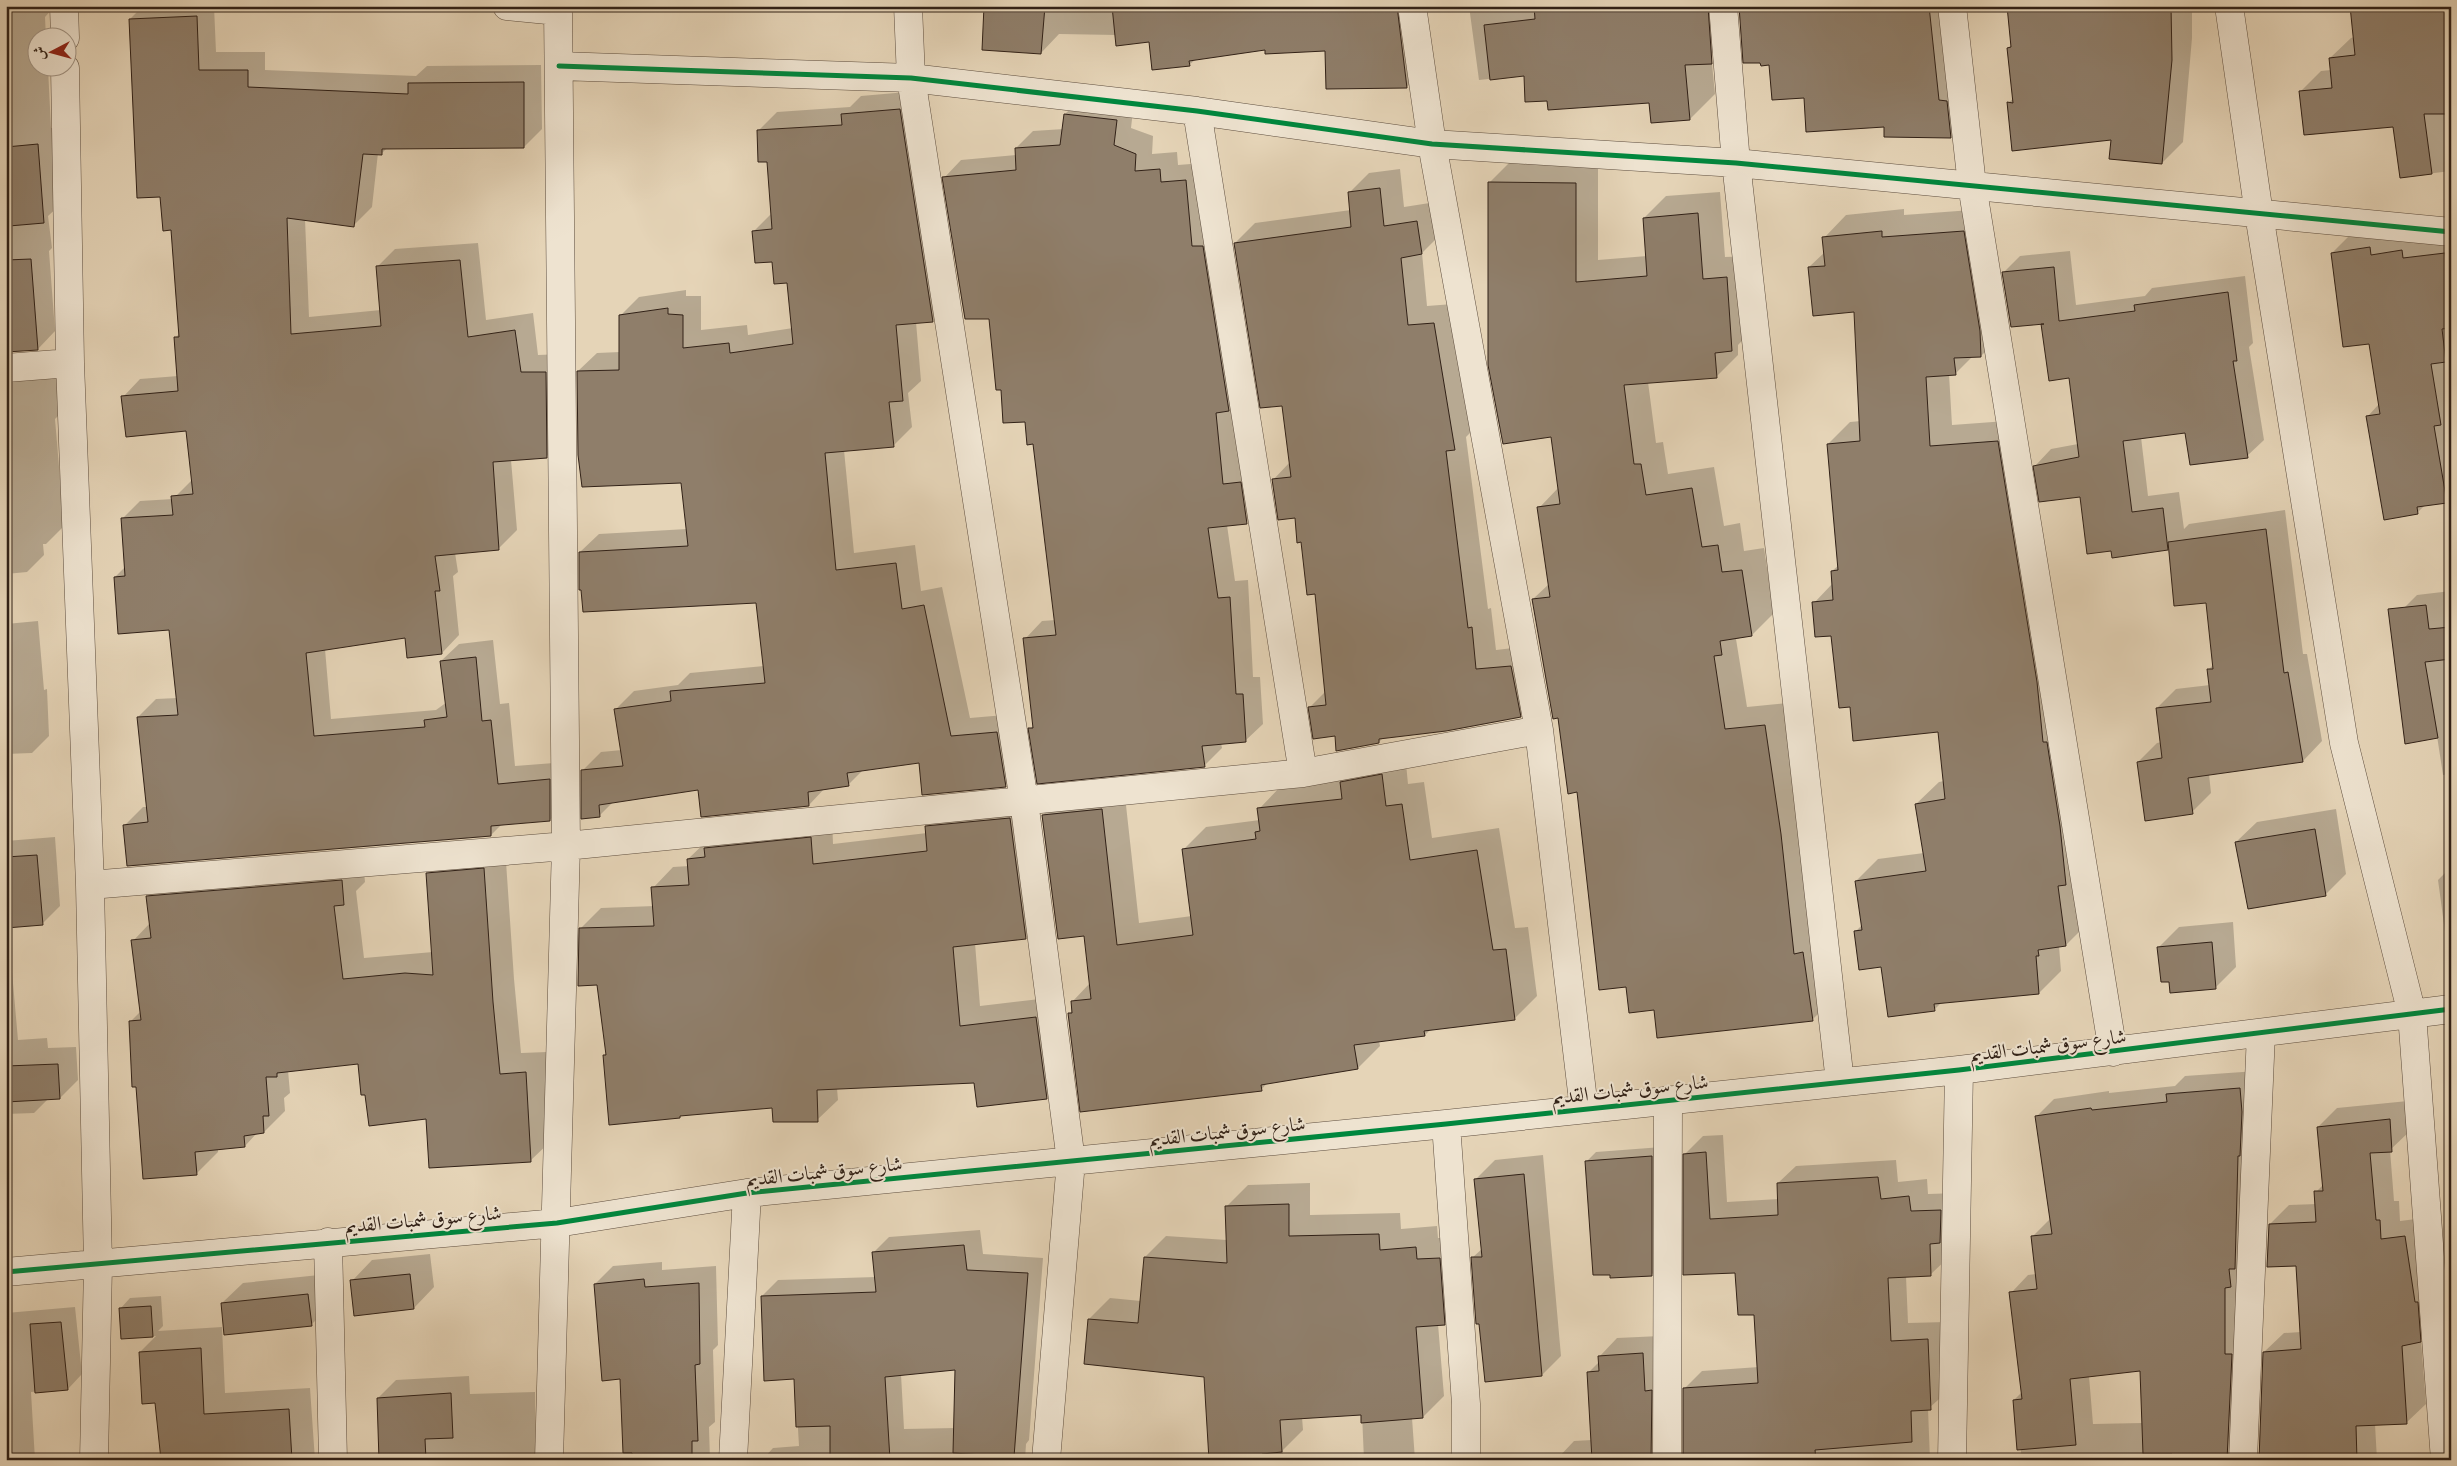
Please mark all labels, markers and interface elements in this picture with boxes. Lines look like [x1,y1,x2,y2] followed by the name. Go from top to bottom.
[28,28,78,78] north arrow
[29,45,49,61] text: ش
[1968,1023,2128,1072] street label: شارع سوق شمبات القديم
[1550,1068,1710,1115] street label: شارع سوق شمبات القديم
[1147,1110,1307,1157] street label: شارع سوق شمبات القديم
[744,1150,904,1197] street label: شارع سوق شمبات القديم
[343,1199,503,1244] street label: شارع سوق شمبات القديم

